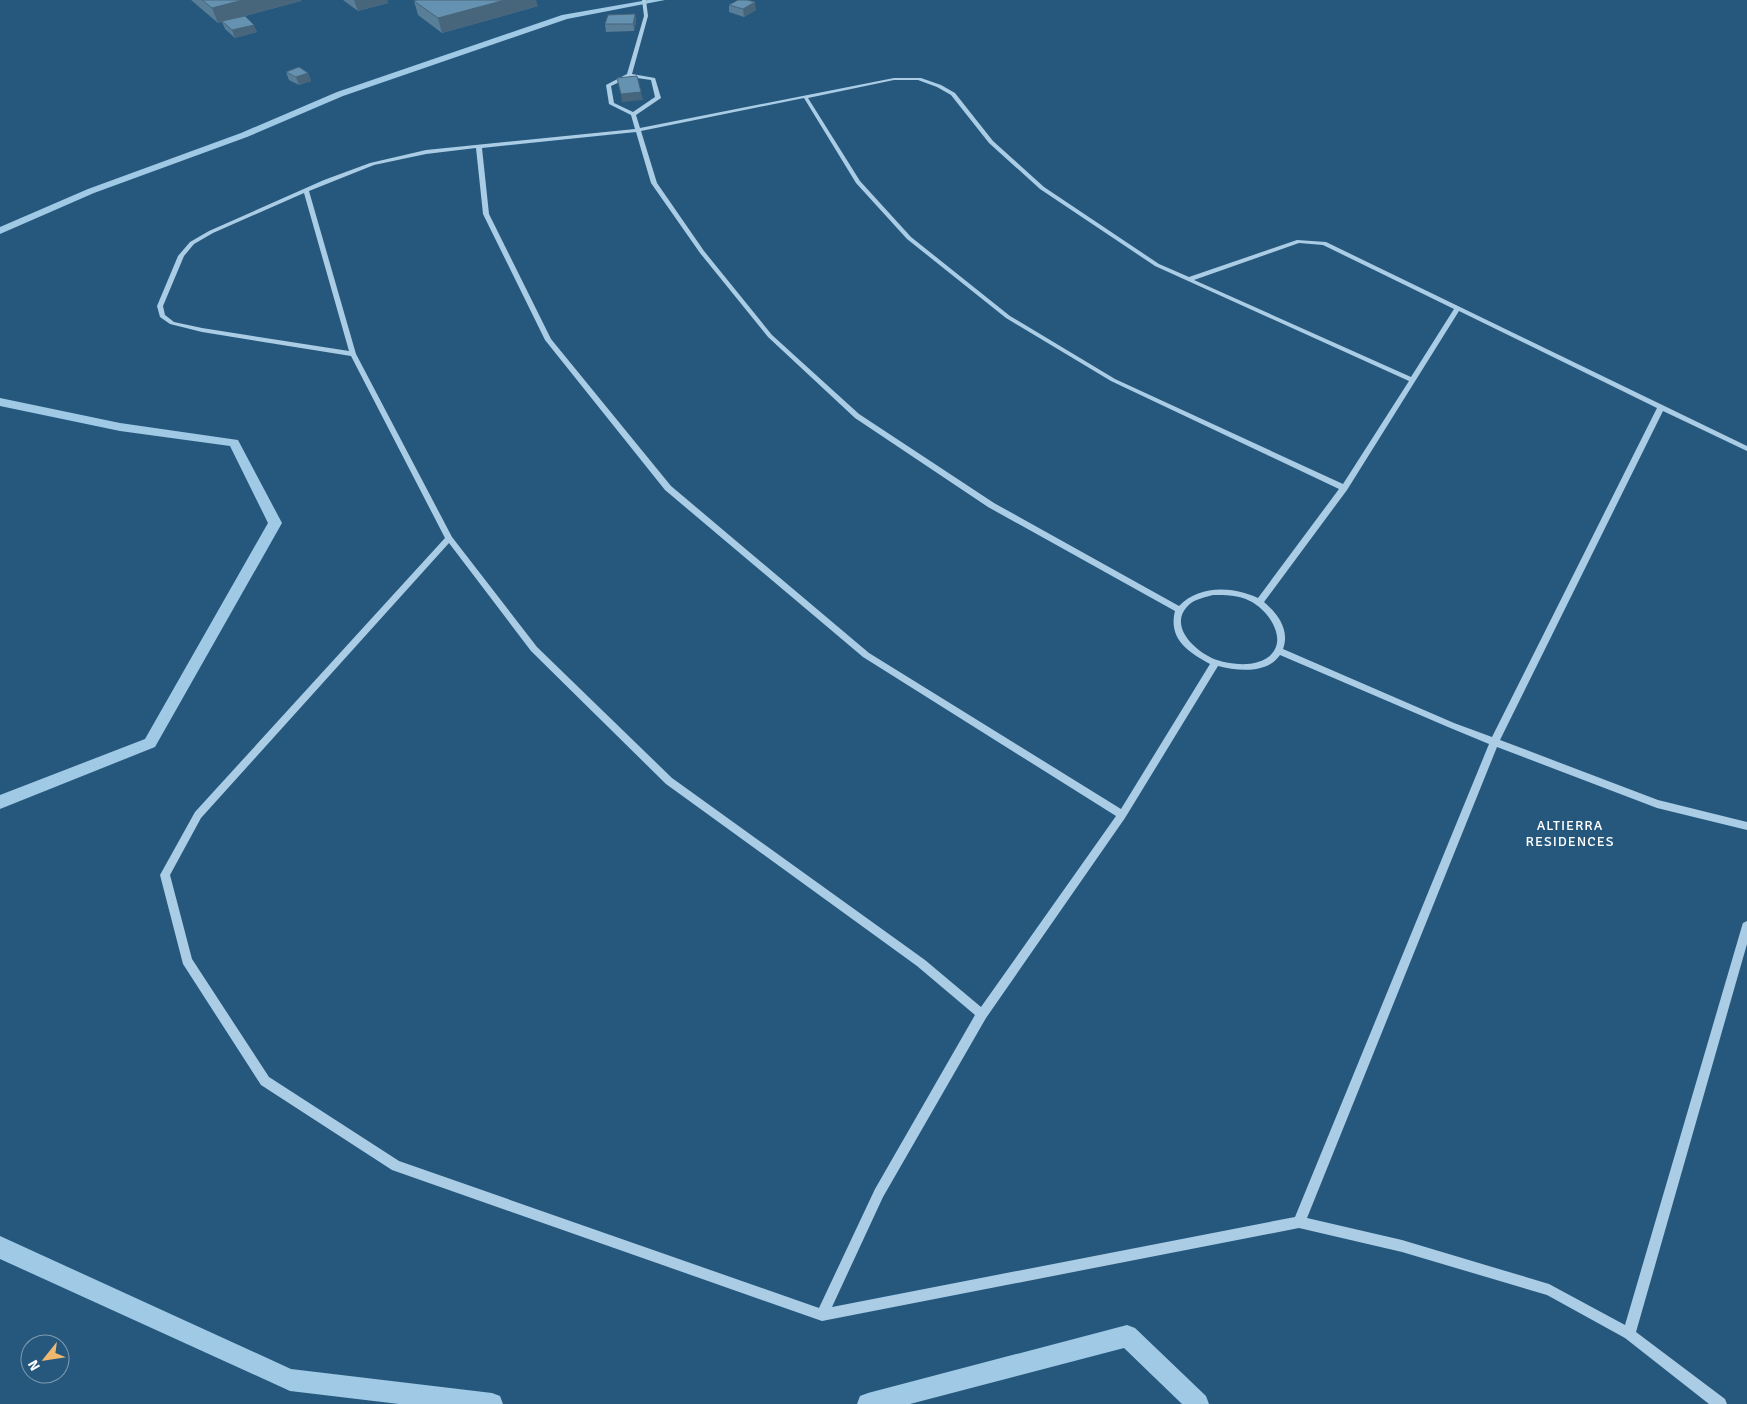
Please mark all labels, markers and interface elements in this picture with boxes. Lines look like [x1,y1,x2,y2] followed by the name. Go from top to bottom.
[1526,817,1614,850] district label: ALTIERRA RESIDENCES
[20,1334,70,1384] north arrow
[24,1357,44,1374] text: N

